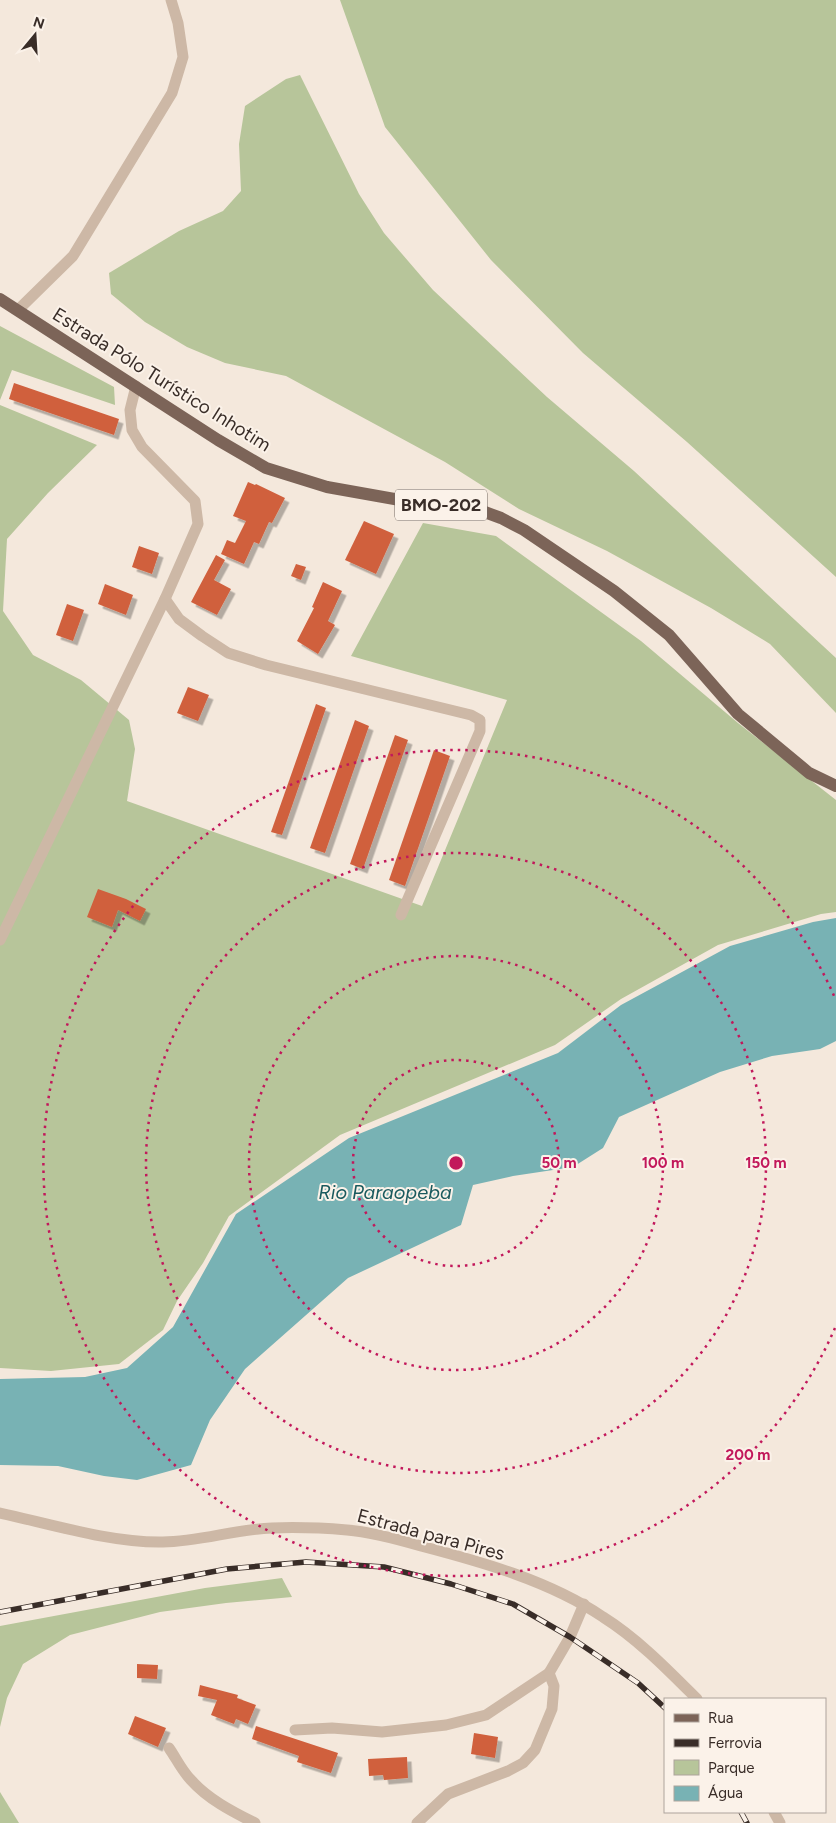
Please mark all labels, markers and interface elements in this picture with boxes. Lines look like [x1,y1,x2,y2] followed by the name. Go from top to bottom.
[10,10,60,60] north arrow
[31,13,47,33] text: N
[48,303,275,456] street label: Estrada Pólo Turístico Inhotim
[395,490,487,520] road number: BMO-202
[447,1154,465,1172] centre of rings
[541,1154,577,1172] text: 50 m
[642,1154,684,1172] text: 100 m
[745,1154,787,1172] text: 150 m
[318,1180,452,1204] water label: Rio Paraopeba
[726,1446,770,1464] text: 200 m
[355,1504,507,1565] street label: Estrada para Pires
[664,1698,826,1813] legend
[708,1709,733,1727] text: Rua
[708,1734,762,1752] text: Ferrovia
[708,1759,755,1777] text: Parque
[708,1784,743,1802] text: Água

